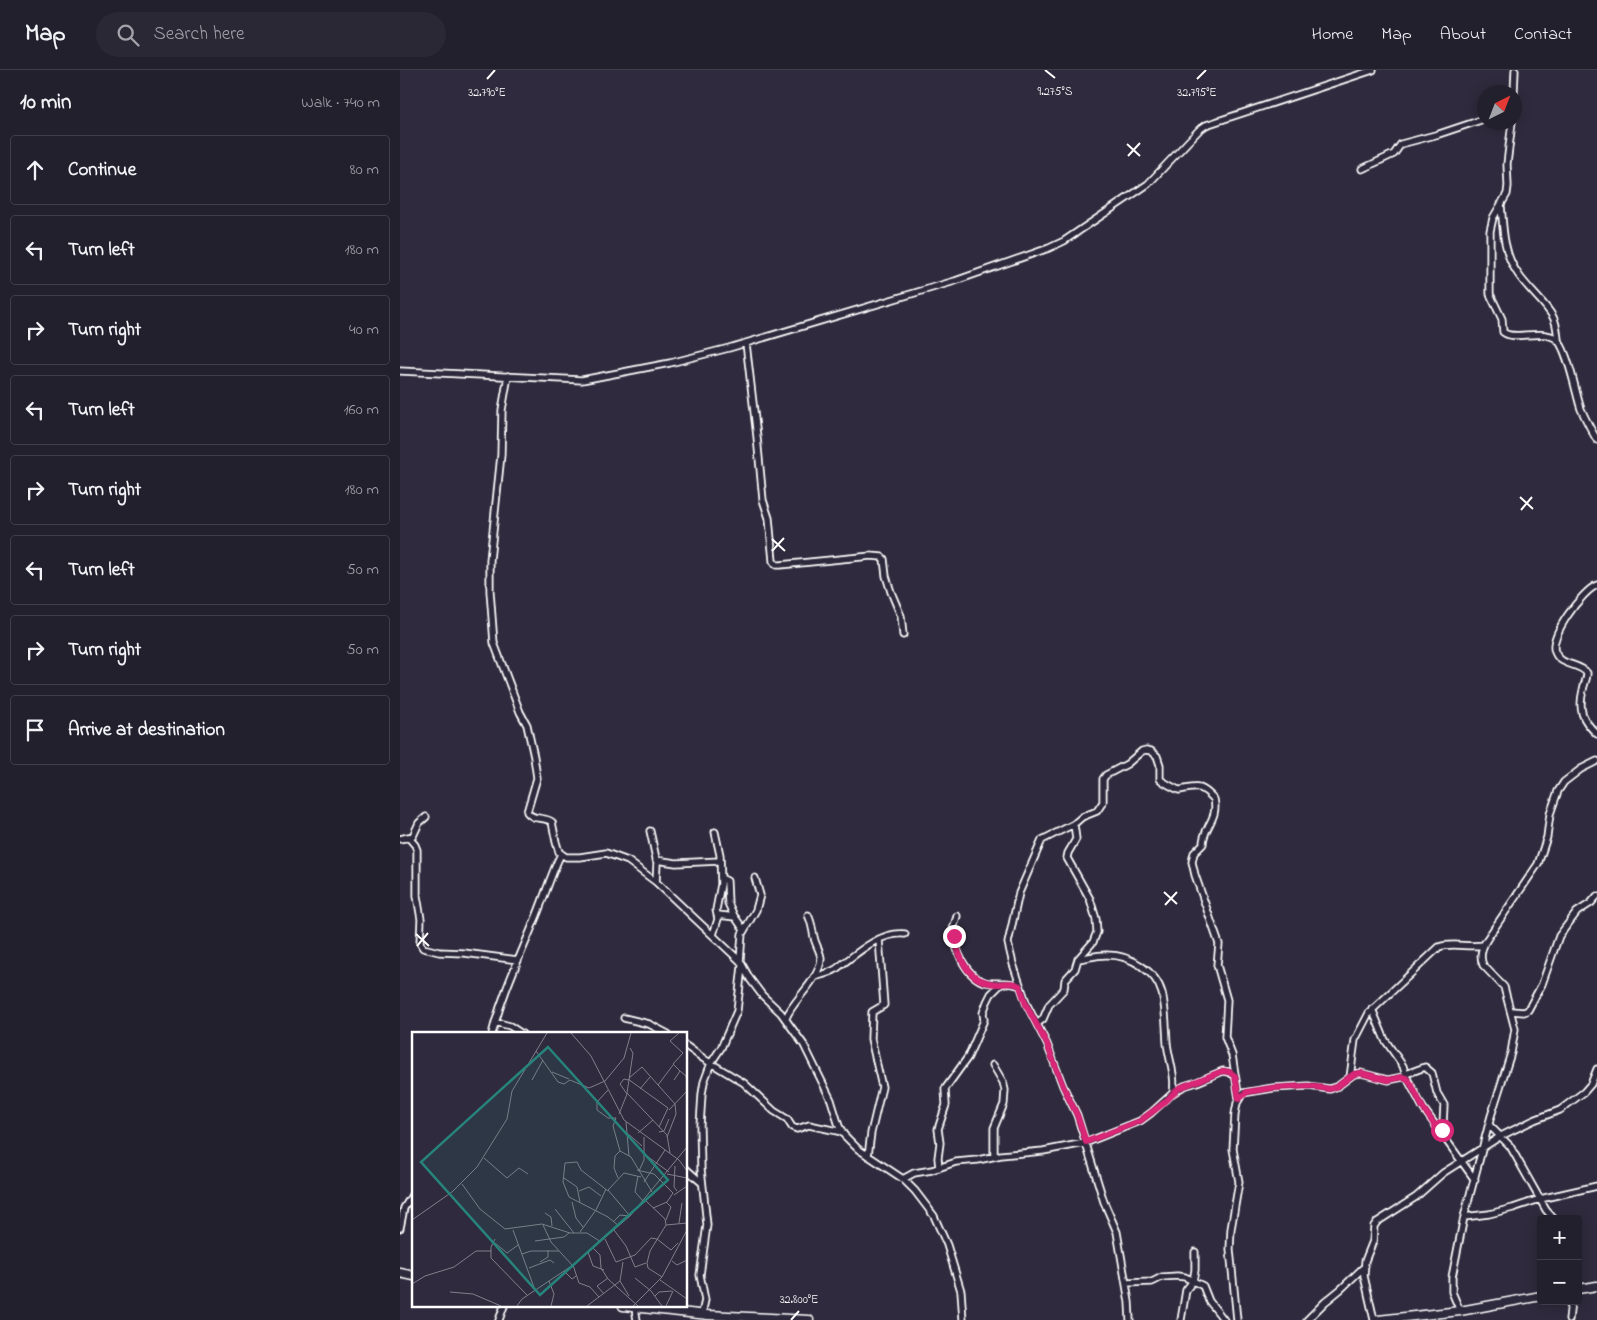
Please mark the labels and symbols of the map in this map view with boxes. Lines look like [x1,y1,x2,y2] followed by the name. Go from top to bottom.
[1038,83,1073,101] text: 9.275°S
[468,84,506,102] text: 32.790°E
[1177,84,1217,102] text: 32.795°E
[1477,85,1522,130] north arrow
[943,925,966,948] route end
[412,1032,688,1308] inset map
[1431,1119,1454,1142] route start
[780,1291,818,1309] text: 32.800°E

